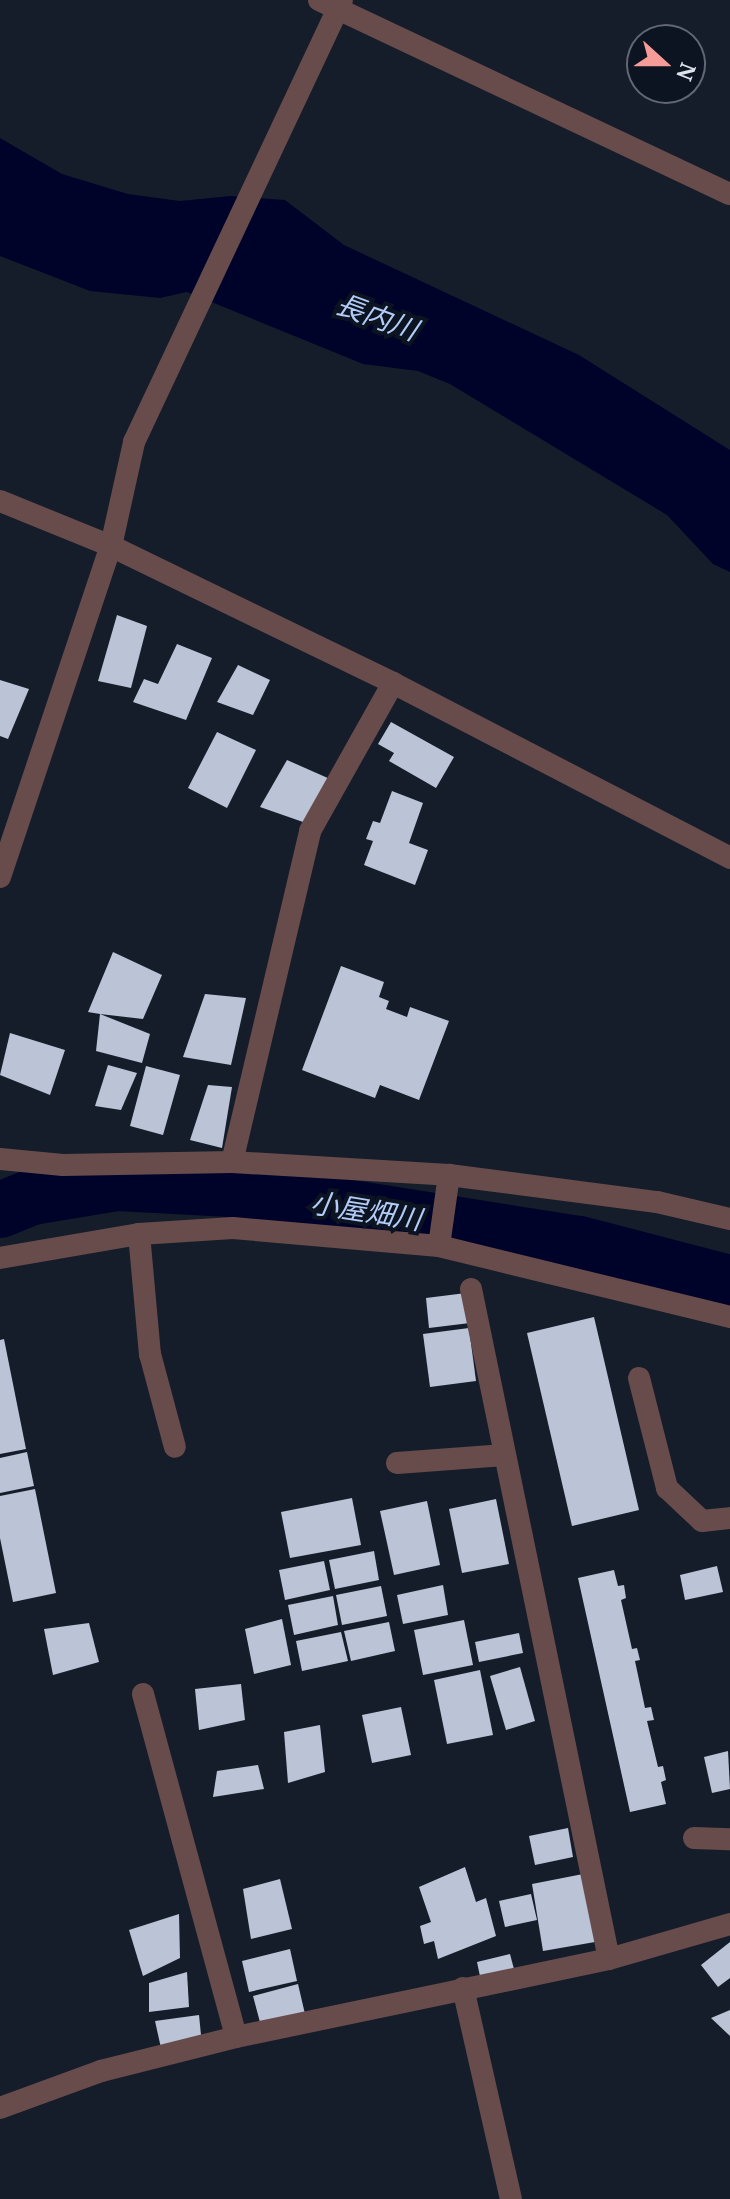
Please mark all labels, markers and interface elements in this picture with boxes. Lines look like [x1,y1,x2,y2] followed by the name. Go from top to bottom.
[626,24,706,104] north arrow
[670,59,704,85] text: N
[332,287,422,347] water label: 長内川
[308,1186,424,1236] water label: 小屋畑川

